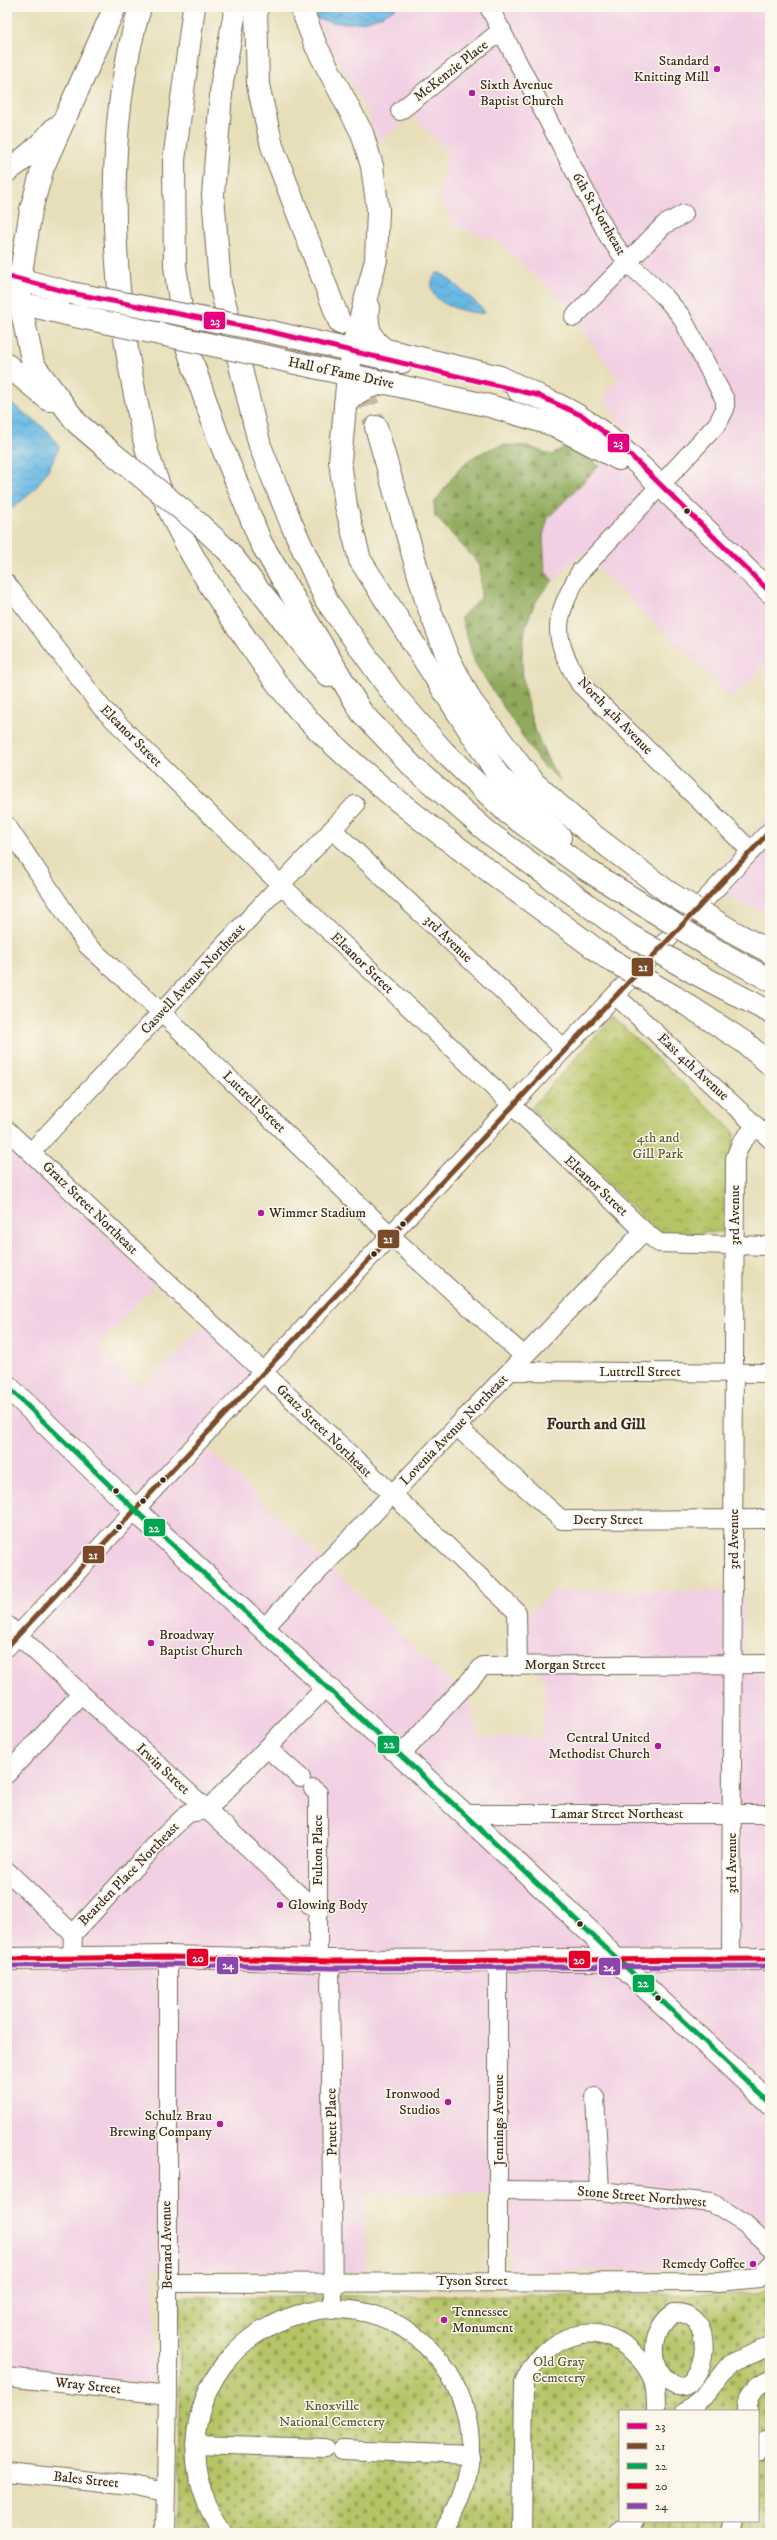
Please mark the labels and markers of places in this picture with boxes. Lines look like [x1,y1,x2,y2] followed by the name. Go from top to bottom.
[634,52,710,86] place label: Standard Knitting Mill
[712,64,722,74] marker: Standard Knitting Mill
[480,76,565,110] place label: Sixth Avenue Baptist Church
[467,88,477,98] marker: Sixth Avenue Baptist Church
[682,506,692,516] unlabelled marker
[268,1204,367,1222] place label: Wimmer Stadium
[256,1208,266,1218] marker: Wimmer Stadium
[398,1219,408,1229] unlabelled marker
[369,1249,379,1259] unlabelled marker
[158,1475,168,1485] unlabelled marker
[111,1486,121,1496] unlabelled marker
[138,1496,148,1506] unlabelled marker
[114,1522,124,1532] unlabelled marker
[159,1626,244,1660] place label: Broadway Baptist Church
[146,1638,156,1648] marker: Broadway Baptist Church
[548,1729,651,1763] place label: Central United Methodist Church
[653,1741,663,1751] marker: Central United Methodist Church
[288,1896,368,1914] place label: Glowing Body
[275,1900,285,1910] marker: Glowing Body
[575,1919,585,1929] unlabelled marker
[653,1993,663,2003] unlabelled marker
[385,2085,440,2119] place label: Ironwood Studios
[443,2097,453,2107] marker: Ironwood Studios
[109,2107,212,2141] place label: Schulz Brau Brewing Company
[215,2119,225,2129] marker: Schulz Brau Brewing Company
[662,2255,745,2273] place label: Remedy Coffee
[748,2259,758,2269] marker: Remedy Coffee
[452,2303,514,2337] place label: Tennessee Monument
[439,2315,449,2325] marker: Tennessee Monument

